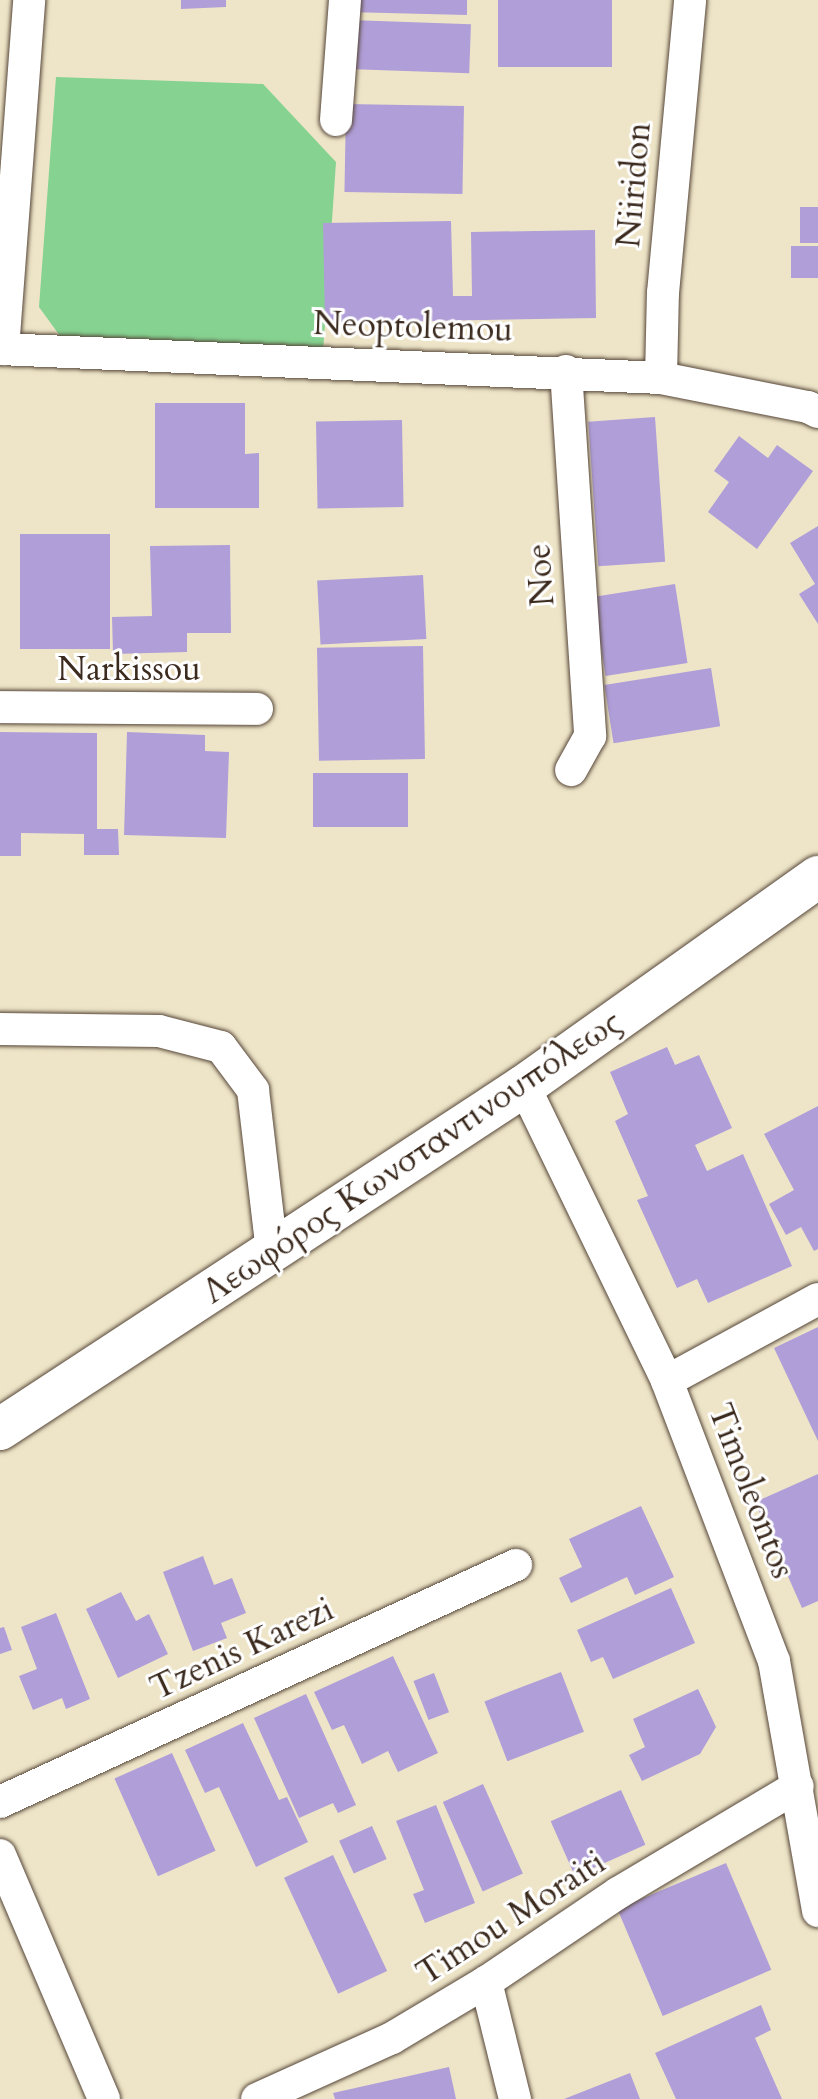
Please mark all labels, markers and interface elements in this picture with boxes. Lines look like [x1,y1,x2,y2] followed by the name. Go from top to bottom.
[608,121,660,249] street label: Niiridon
[312,303,514,351] street label: Neoptolemou
[518,542,564,608] street label: Noe
[57,650,201,690] street label: Narkissou
[195,1001,629,1313] street label: Λεωφόρος Κωνσταντινουπόλεως
[699,1398,803,1584] street label: Timoleontos
[144,1589,340,1709] street label: Tzenis Karezi
[409,1842,613,1994] street label: Timou Moraiti

